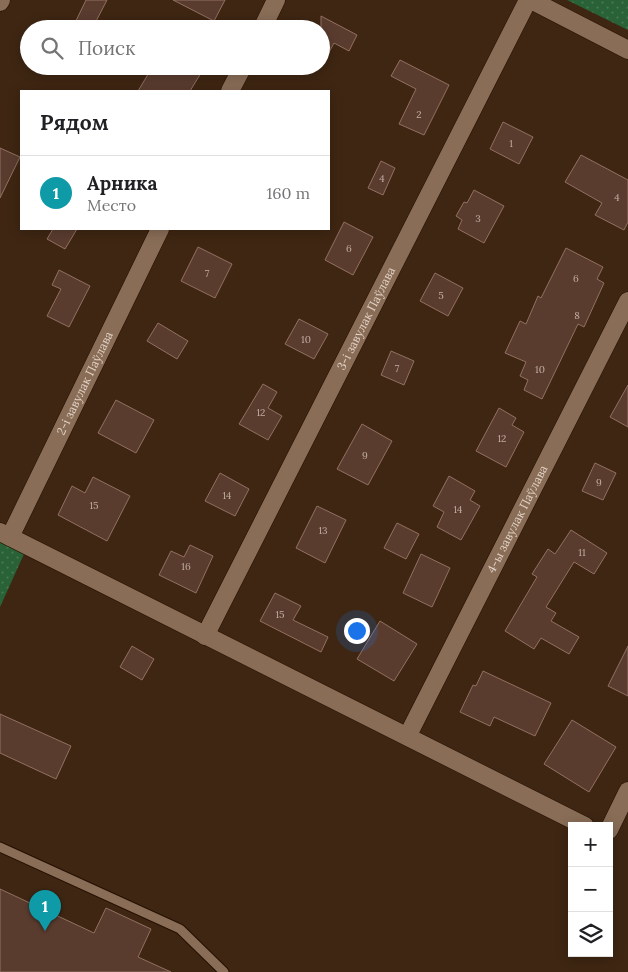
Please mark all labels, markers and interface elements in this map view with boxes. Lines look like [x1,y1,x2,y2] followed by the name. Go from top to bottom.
[20,20,330,75] search box
[38,34,66,62] icon: search
[78,36,135,60] text: Поиск
[416,108,422,121] house number: 2
[40,109,109,136] text: Рядом
[509,137,513,150] house number: 1
[87,171,157,195] text: Арника
[379,172,385,185] house number: 4
[53,183,59,203] text: 1
[266,183,310,203] text: 160 m
[614,191,620,204] house number: 4
[87,195,136,215] text: Место
[475,212,481,225] house number: 3
[346,242,352,255] house number: 6
[333,264,398,372] street label: 3-і завулак Паўлава
[205,267,210,280] house number: 7
[573,272,579,285] house number: 6
[438,289,444,302] house number: 5
[574,309,580,322] house number: 8
[53,329,116,437] street label: 2-і завулак Паўлава
[301,333,311,346] house number: 10
[395,362,400,375] house number: 7
[535,363,545,376] house number: 10
[256,406,266,419] house number: 12
[497,432,507,445] house number: 12
[362,449,368,462] house number: 9
[483,462,551,575] street label: 4-ы завулак Паўлава
[596,476,602,489] house number: 9
[222,489,232,502] house number: 14
[89,499,99,512] house number: 15
[453,503,463,516] house number: 14
[318,524,328,537] house number: 13
[578,546,586,559] house number: 11
[181,560,191,573] house number: 16
[275,608,285,621] house number: 15
[344,618,370,644] your location
[568,822,613,957] map controls
[568,822,613,867] button: +
[568,867,613,912] button: −
[29,890,61,931] pin: 1
[568,912,613,957] button: layers

